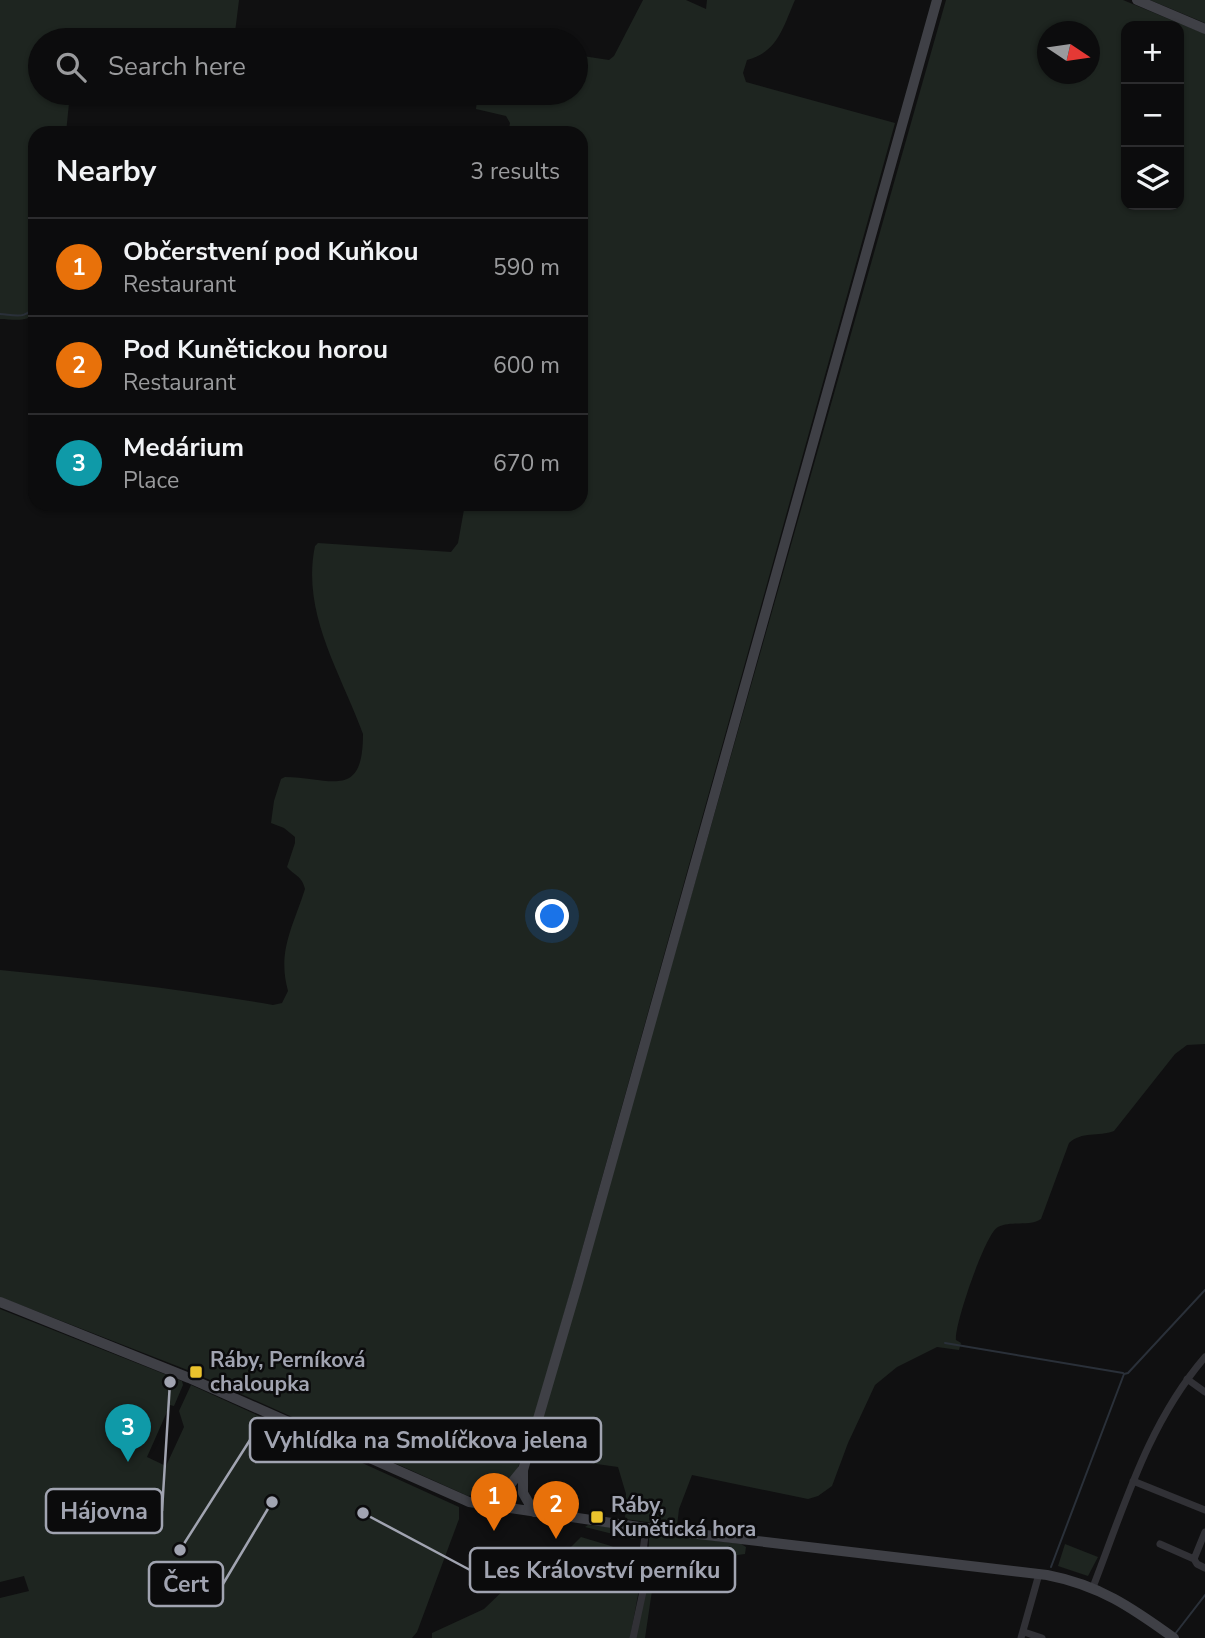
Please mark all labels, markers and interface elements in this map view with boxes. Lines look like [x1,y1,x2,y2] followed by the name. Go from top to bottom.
[1037,21,1100,84] north arrow
[1121,21,1184,210] map controls
[1121,21,1184,84] button: +
[28,28,588,105] search box
[52,48,90,86] icon: search
[108,49,246,84] text: Search here
[1121,84,1184,147] button: −
[1121,147,1184,210] button: layers
[56,151,156,192] text: Nearby
[470,156,560,187] text: 3 results
[123,234,419,269] text: Občerstvení pod Kuňkou
[72,252,86,283] text: 1
[493,252,560,283] text: 590 m
[123,269,236,300] text: Restaurant
[123,332,388,367] text: Pod Kunětickou horou
[72,350,86,381] text: 2
[493,350,560,381] text: 600 m
[123,367,236,398] text: Restaurant
[123,430,244,465] text: Medárium
[72,448,86,479] text: 3
[493,448,560,479] text: 670 m
[123,465,179,496] text: Place
[535,899,569,933] your location
[210,1346,365,1398] place label: Ráby, Perníková chaloupka
[188,1364,204,1380] marker: Ráby, Perníková chaloupka
[105,1404,151,1462] pin: 3
[250,1418,601,1462] callout: Vyhlídka na Smolíčkova jelena
[263,1425,588,1456] text: Vyhlídka na Smolíčkova jelena
[471,1473,517,1531] pin: 1
[533,1481,579,1539] pin: 2
[46,1489,162,1533] callout: Hájovna
[611,1491,756,1543] place label: Ráby, Kunětická hora
[60,1496,148,1527] text: Hájovna
[589,1509,605,1525] marker: Ráby, Kunětická hora
[470,1548,735,1592] callout: Les Království perníku
[484,1555,720,1586] text: Les Království perníku
[149,1562,223,1606] callout: Čert
[163,1569,209,1600] text: Čert

